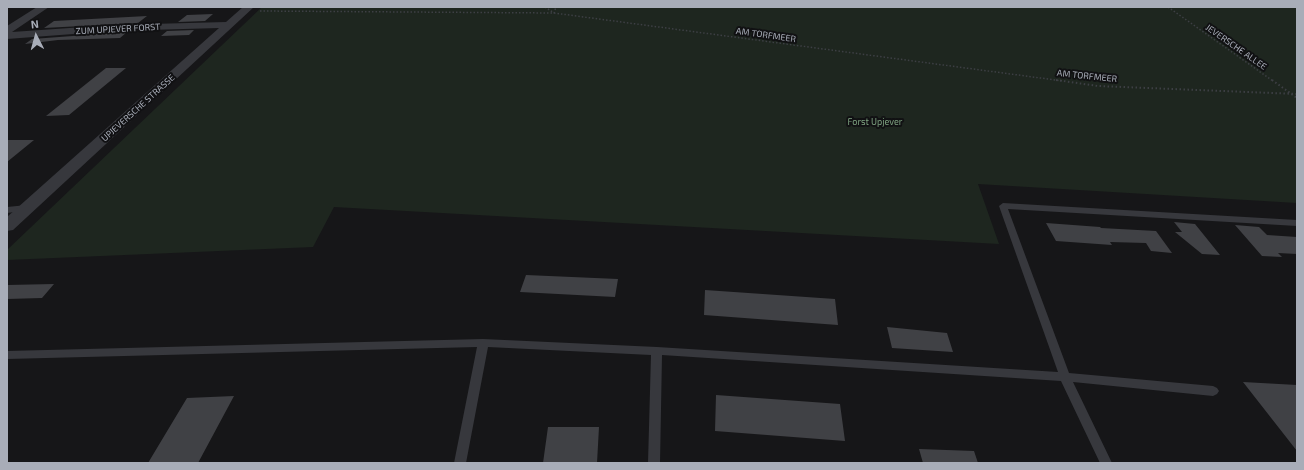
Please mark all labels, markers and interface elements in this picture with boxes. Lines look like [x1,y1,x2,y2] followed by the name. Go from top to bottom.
[16,16,56,56] north arrow
[30,17,39,30] text: N
[75,21,161,37] street label: ZUM UPJEVER FORST
[1203,22,1269,72] street label: JEVERSCHE ALLEE
[735,25,797,45] street label: AM TORFMEER
[1056,67,1118,85] street label: AM TORFMEER
[99,72,177,144] street label: UPJEVERSCHE STRASSE
[848,117,902,127] park label: Forst Upjever

